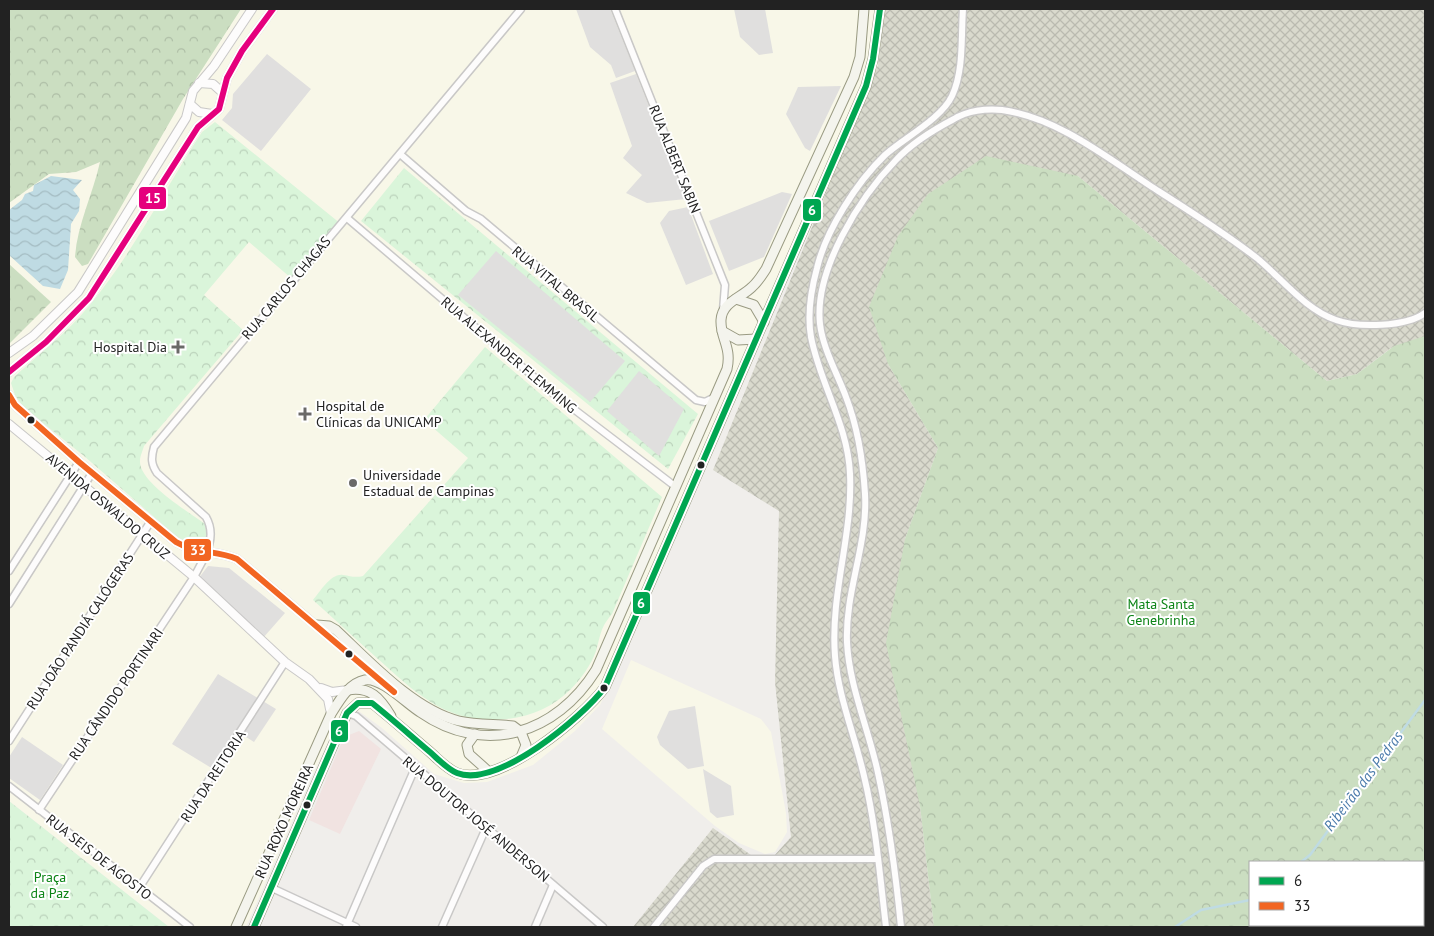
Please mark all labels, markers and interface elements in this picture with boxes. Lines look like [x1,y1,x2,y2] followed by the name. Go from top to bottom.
[645,102,705,216] street label: RUA ALBERT SABIN
[138,186,167,210] line badge: 15
[145,189,161,207] text: 15
[802,198,822,222] line badge: 6
[808,201,816,219] text: 6
[238,233,334,343] street label: RUA CARLOS CHAGAS
[509,242,603,326] street label: RUA VITAL BRASIL
[437,293,581,417] street label: RUA ALEXANDER FLEMMING
[94,338,167,356] place label: Hospital Dia
[171,340,185,354] marker: Hospital Dia
[316,397,442,431] place label: Hospital de Clínicas da UNICAMP
[298,407,312,421] marker: Hospital de Clínicas da UNICAMP
[26,415,36,425] unlabelled marker
[43,449,174,563] street label: AVENIDA OSWALDO CRUZ
[696,460,706,470] unlabelled marker
[363,466,494,500] place label: Universidade Estadual de Campinas
[347,477,359,489] marker: Universidade Estadual de Campinas
[183,538,212,562] line badge: 33
[190,541,206,559] text: 33
[22,549,138,713] street label: RUA JOÃO PANDIÁ CALÓGERAS
[632,591,651,615] line badge: 6
[637,594,645,612] text: 6
[1127,595,1195,629] park label: Mata Santa Genebrinha
[65,624,167,764] street label: RUA CÂNDIDO PORTINARI
[344,649,354,659] unlabelled marker
[599,683,609,693] unlabelled marker
[330,719,349,743] line badge: 6
[335,722,343,740] text: 6
[177,726,250,825] street label: RUA DA REITORIA
[1319,727,1407,835] water label: Ribeirão das Pedras
[399,752,553,886] street label: RUA DOUTOR JOSÉ ANDERSON
[251,760,318,881] street label: RUA ROXO MOREIRA
[302,800,312,810] unlabelled marker
[43,810,155,904] street label: RUA SEIS DE AGOSTO
[1249,861,1424,926] legend
[31,868,69,902] park label: Praça da Paz
[1294,871,1302,890] text: 6
[1294,896,1310,915] text: 33

